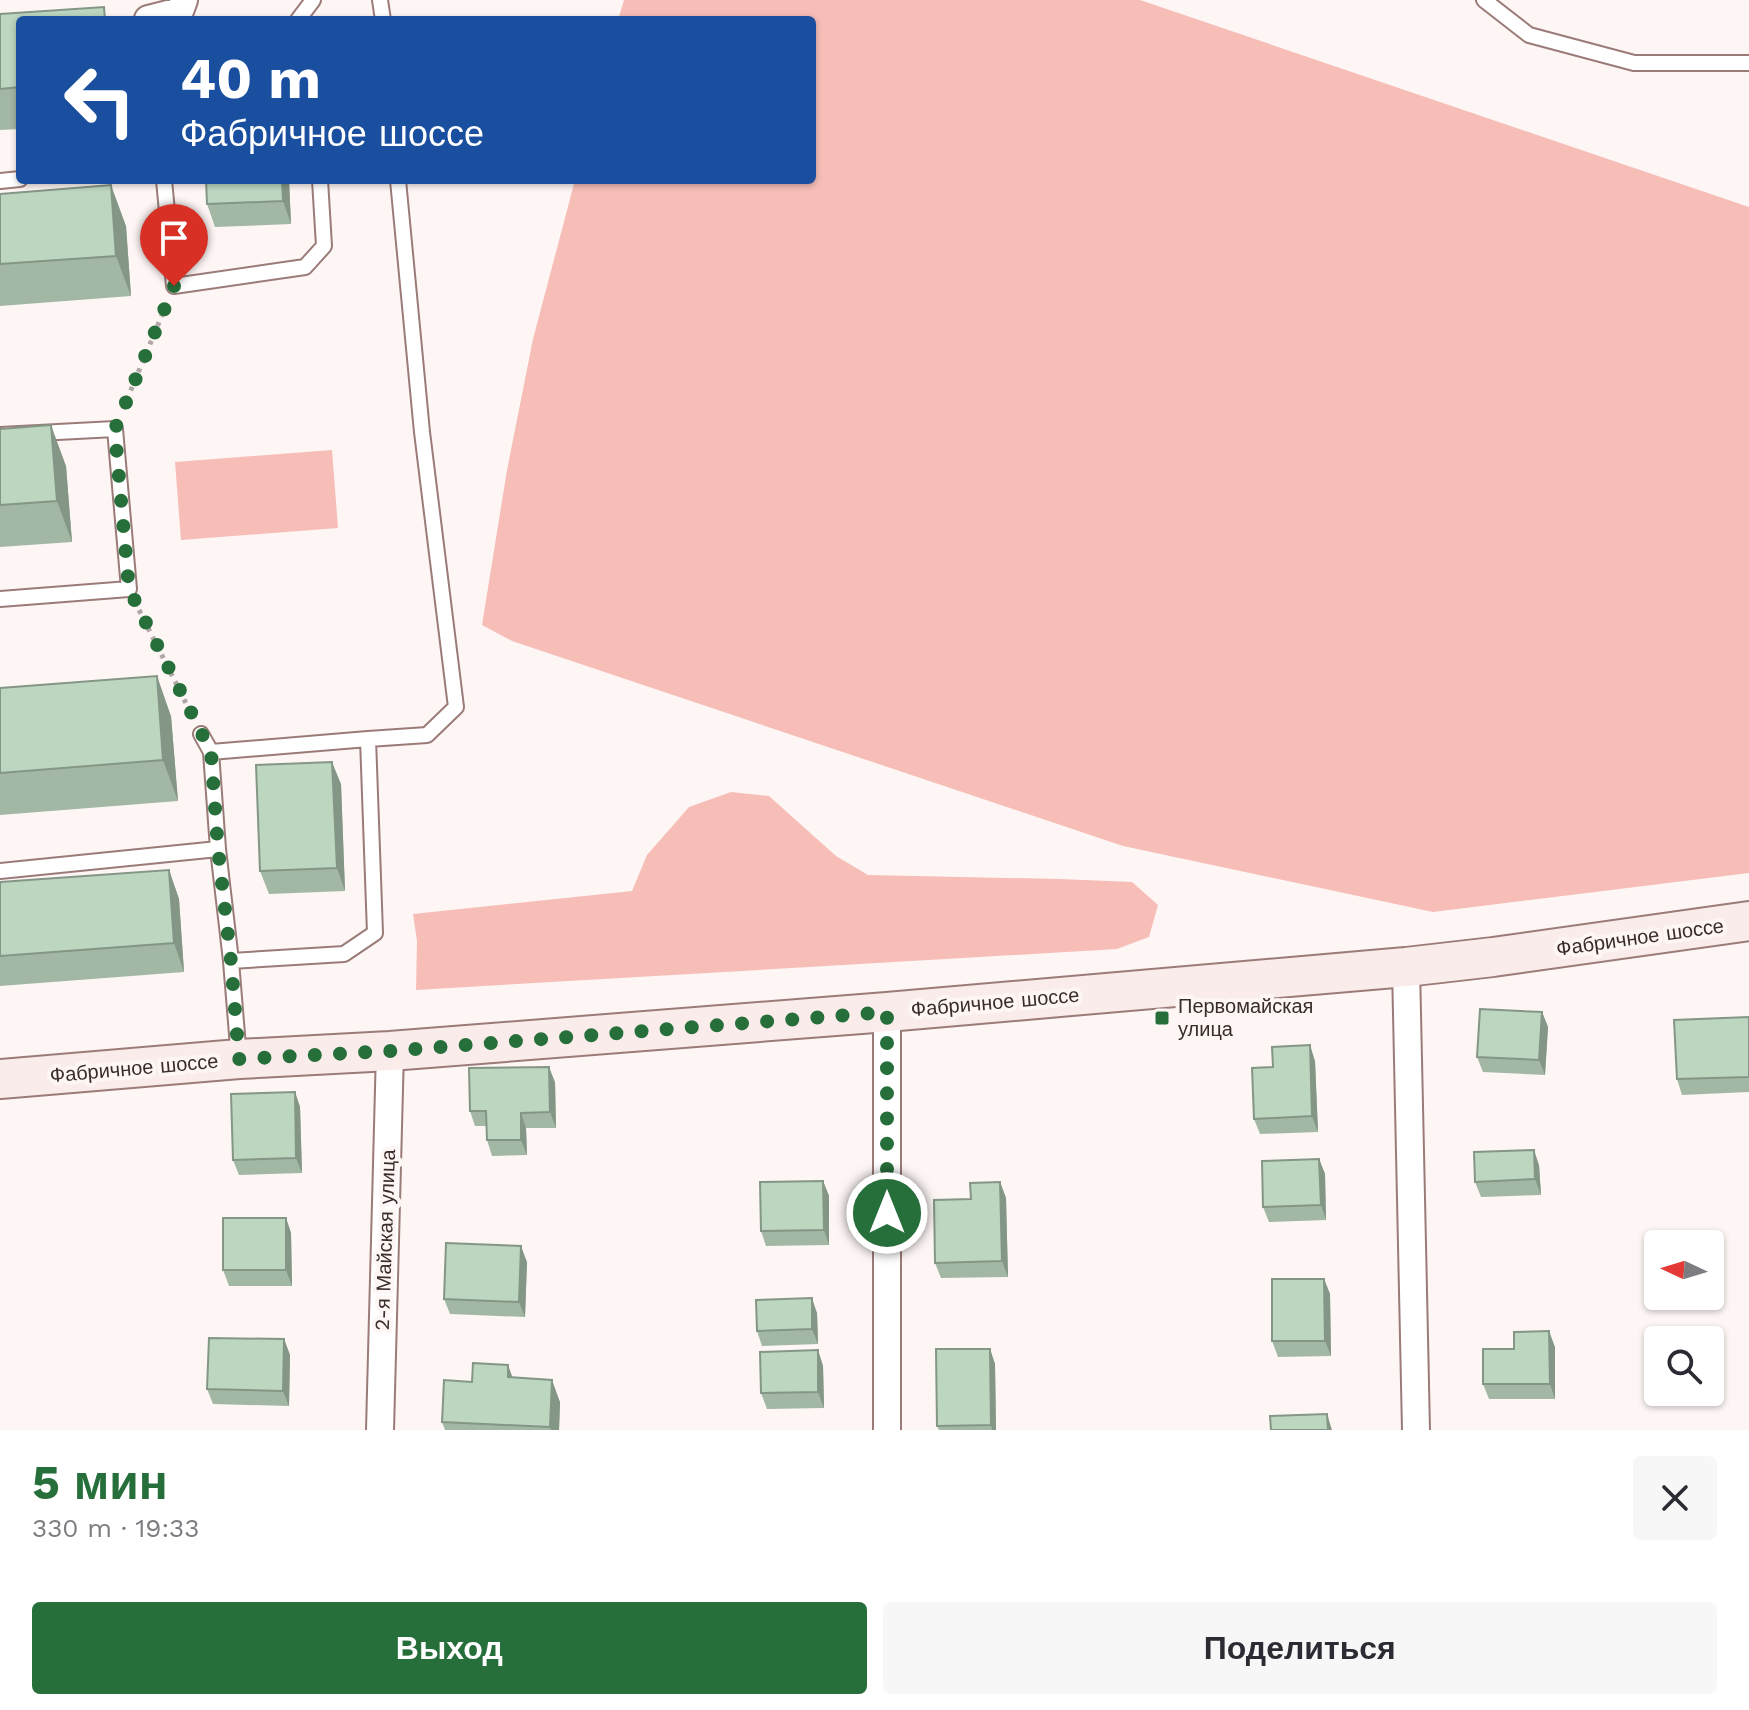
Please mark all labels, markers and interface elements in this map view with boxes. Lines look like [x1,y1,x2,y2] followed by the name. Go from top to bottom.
[180,46,321,112] text: 40 m
[48,48,152,152] icon: left
[180,113,484,155] text: Фабричное шоссе
[140,204,208,286] pin
[152,216,196,260] icon: arrive
[1555,913,1725,961] street label: Фабричное шоссе
[910,983,1080,1021] street label: Фабричное шоссе
[1178,994,1313,1041] place label: Первомайская улица
[1153,1009,1171,1027] marker: Первомайская улица
[49,1049,219,1087] street label: Фабричное шоссе
[370,1148,400,1331] street label: 2-я Майская улица
[845,1171,929,1255] position arrow
[1644,1230,1724,1310] north arrow
[1644,1230,1724,1406] map controls
[1644,1326,1724,1406] button: search
[32,1454,168,1511] text: 5 мин
[1633,1456,1717,1540] button: close
[32,1513,199,1543] text: 330 m · 19:33
[32,1602,867,1694] button: Выход
[883,1602,1717,1694] button: Поделиться

